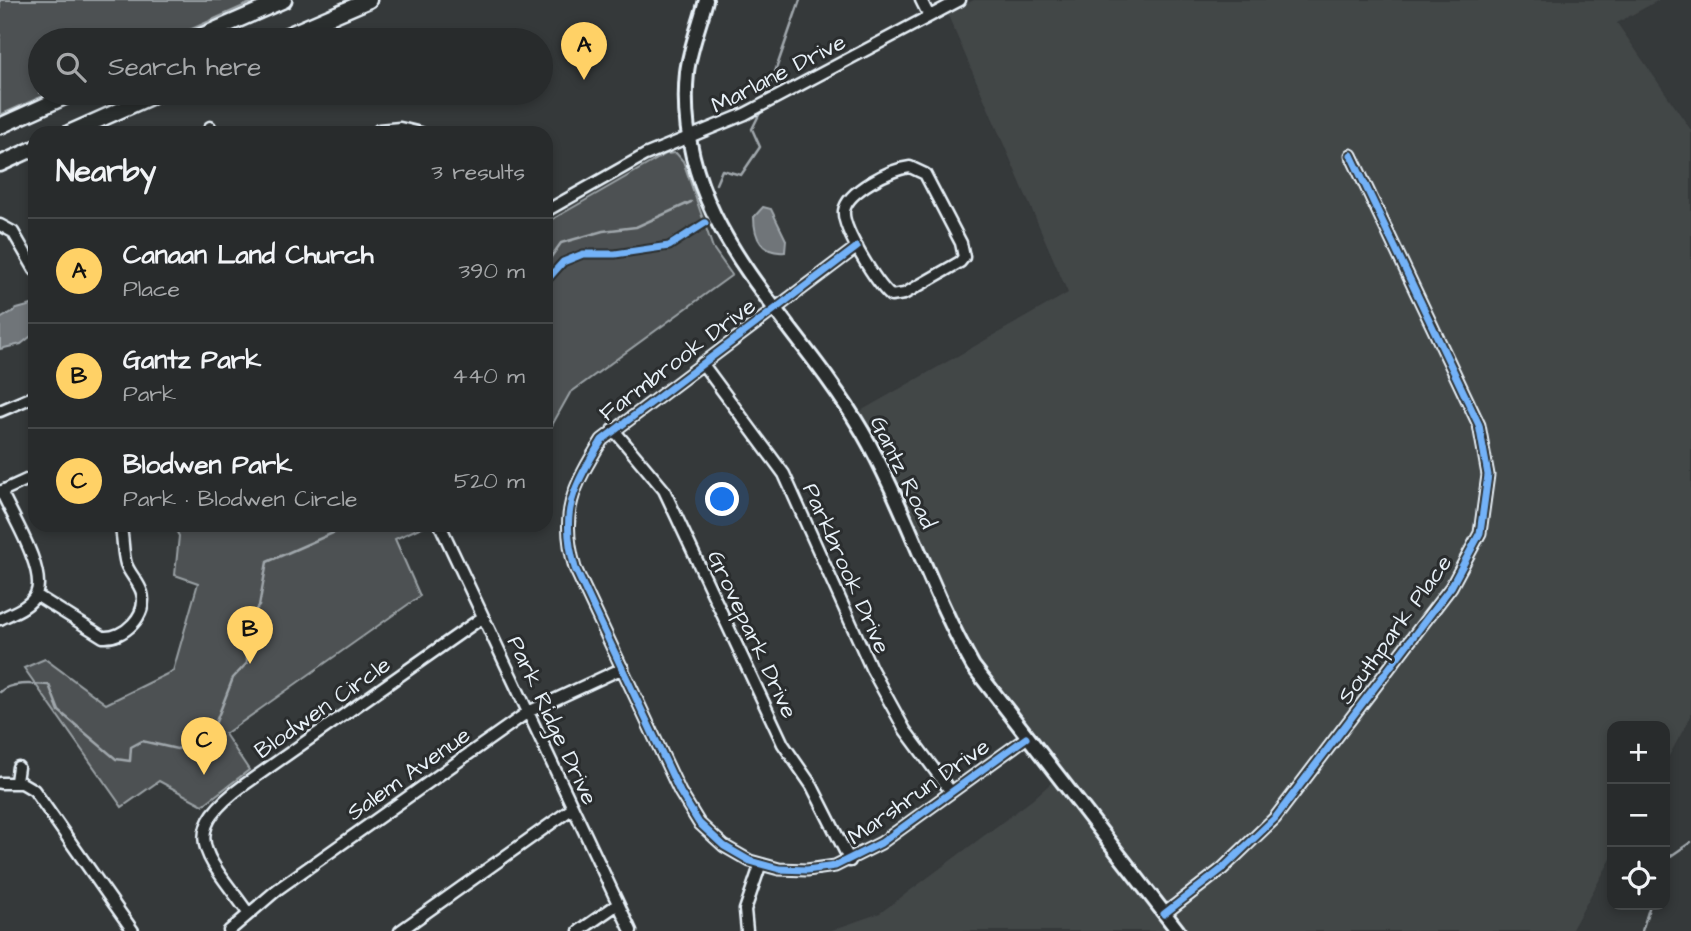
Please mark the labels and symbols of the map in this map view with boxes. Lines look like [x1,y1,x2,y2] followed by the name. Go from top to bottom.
[561,22,607,80] pin: A
[706,26,851,122] street label: Marlane Drive
[593,290,763,429] street label: Farmbrook Drive
[862,411,944,534] street label: Gantz Road
[794,478,898,659] street label: Parkbrook Drive
[705,482,739,516] your location
[699,545,805,724] street label: Grovepark Drive
[1330,548,1460,711] street label: Southpark Place
[227,606,273,664] pin: B
[498,631,605,811] street label: Park Ridge Drive
[248,649,397,767] street label: Blodwen Circle
[181,717,227,775] pin: C
[340,719,477,828] street label: Salem Avenue
[841,731,996,853] street label: Marshrun Drive

